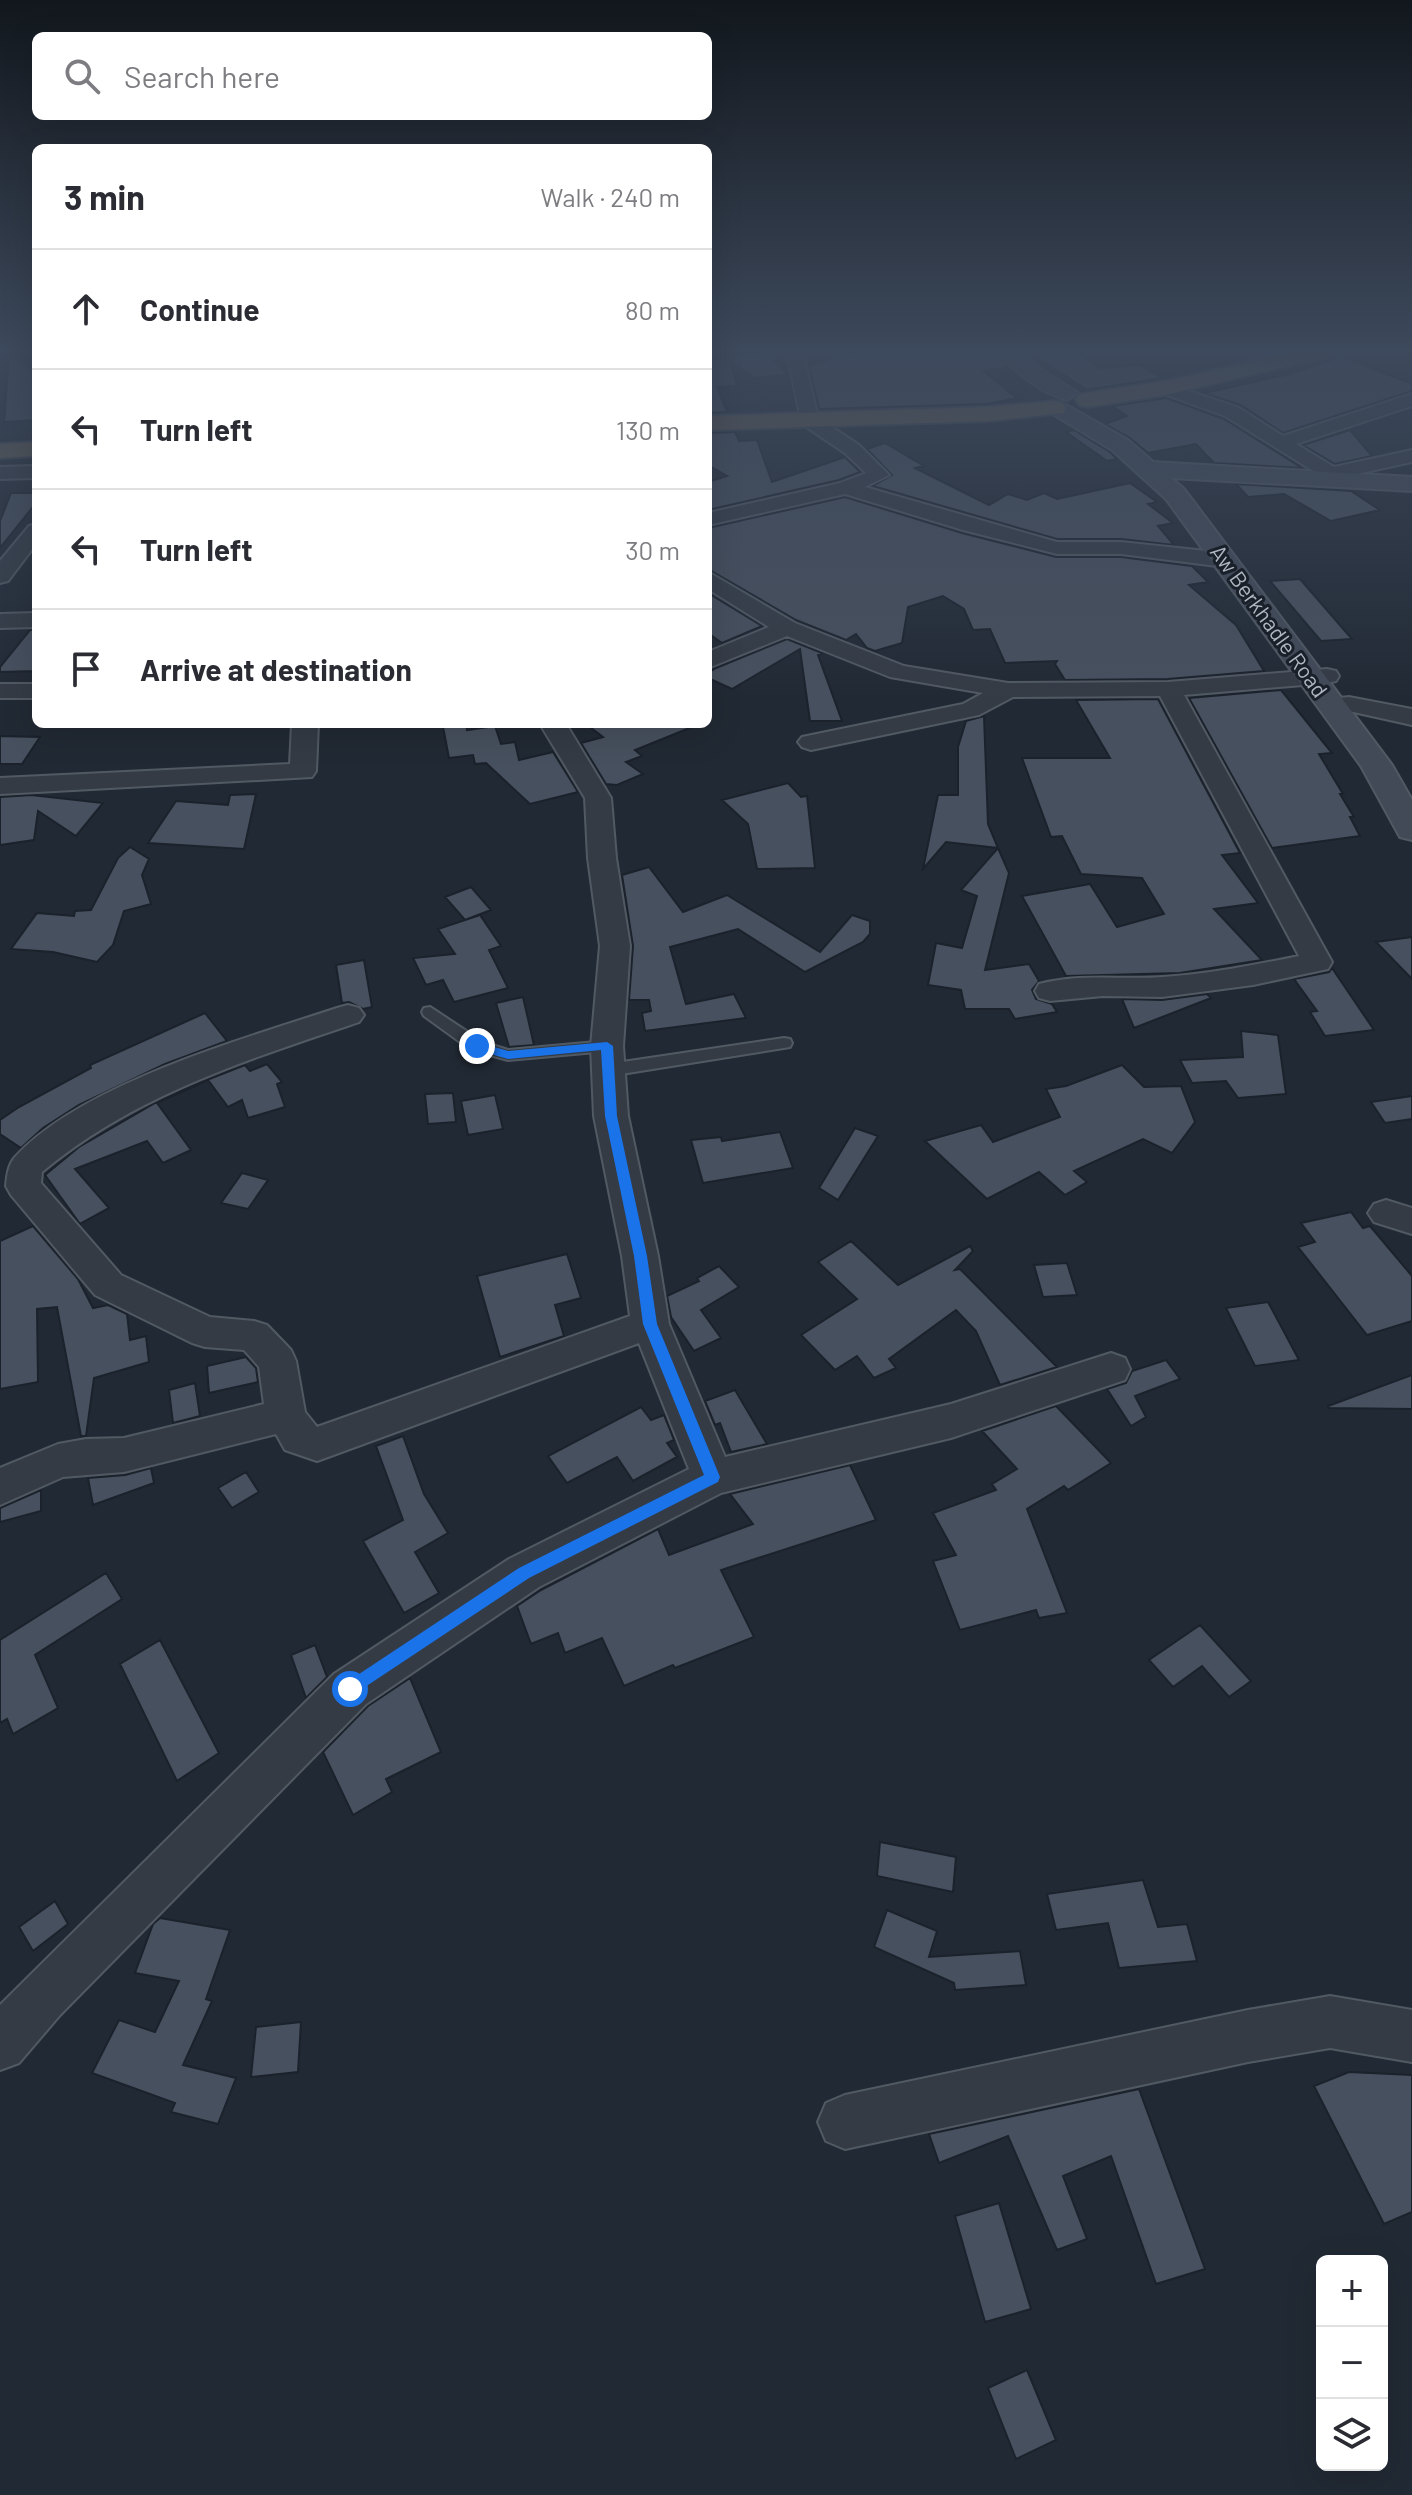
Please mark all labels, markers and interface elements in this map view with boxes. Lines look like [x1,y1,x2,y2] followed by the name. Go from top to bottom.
[32,32,712,120] search box
[60,54,104,98] icon: search
[124,58,280,94] text: Search here
[64,176,145,217] text: 3 min
[541,181,680,212] text: Walk · 240 m
[64,287,108,331] icon: ahead
[140,291,260,327] text: Continue
[625,294,680,325] text: 80 m
[64,407,108,451] icon: left
[140,411,253,447] text: Turn left
[616,414,680,445] text: 130 m
[64,527,108,571] icon: left
[140,531,253,567] text: Turn left
[625,534,680,565] text: 30 m
[1206,539,1334,702] street label: Aw Berkhadle Road
[64,647,108,691] icon: arrive
[140,651,412,687] text: Arrive at destination
[459,1028,495,1064] route end
[332,1671,368,1707] route start
[1316,2255,1388,2471] map controls
[1316,2255,1388,2327] button: +
[1316,2327,1388,2399] button: −
[1316,2399,1388,2471] button: layers

